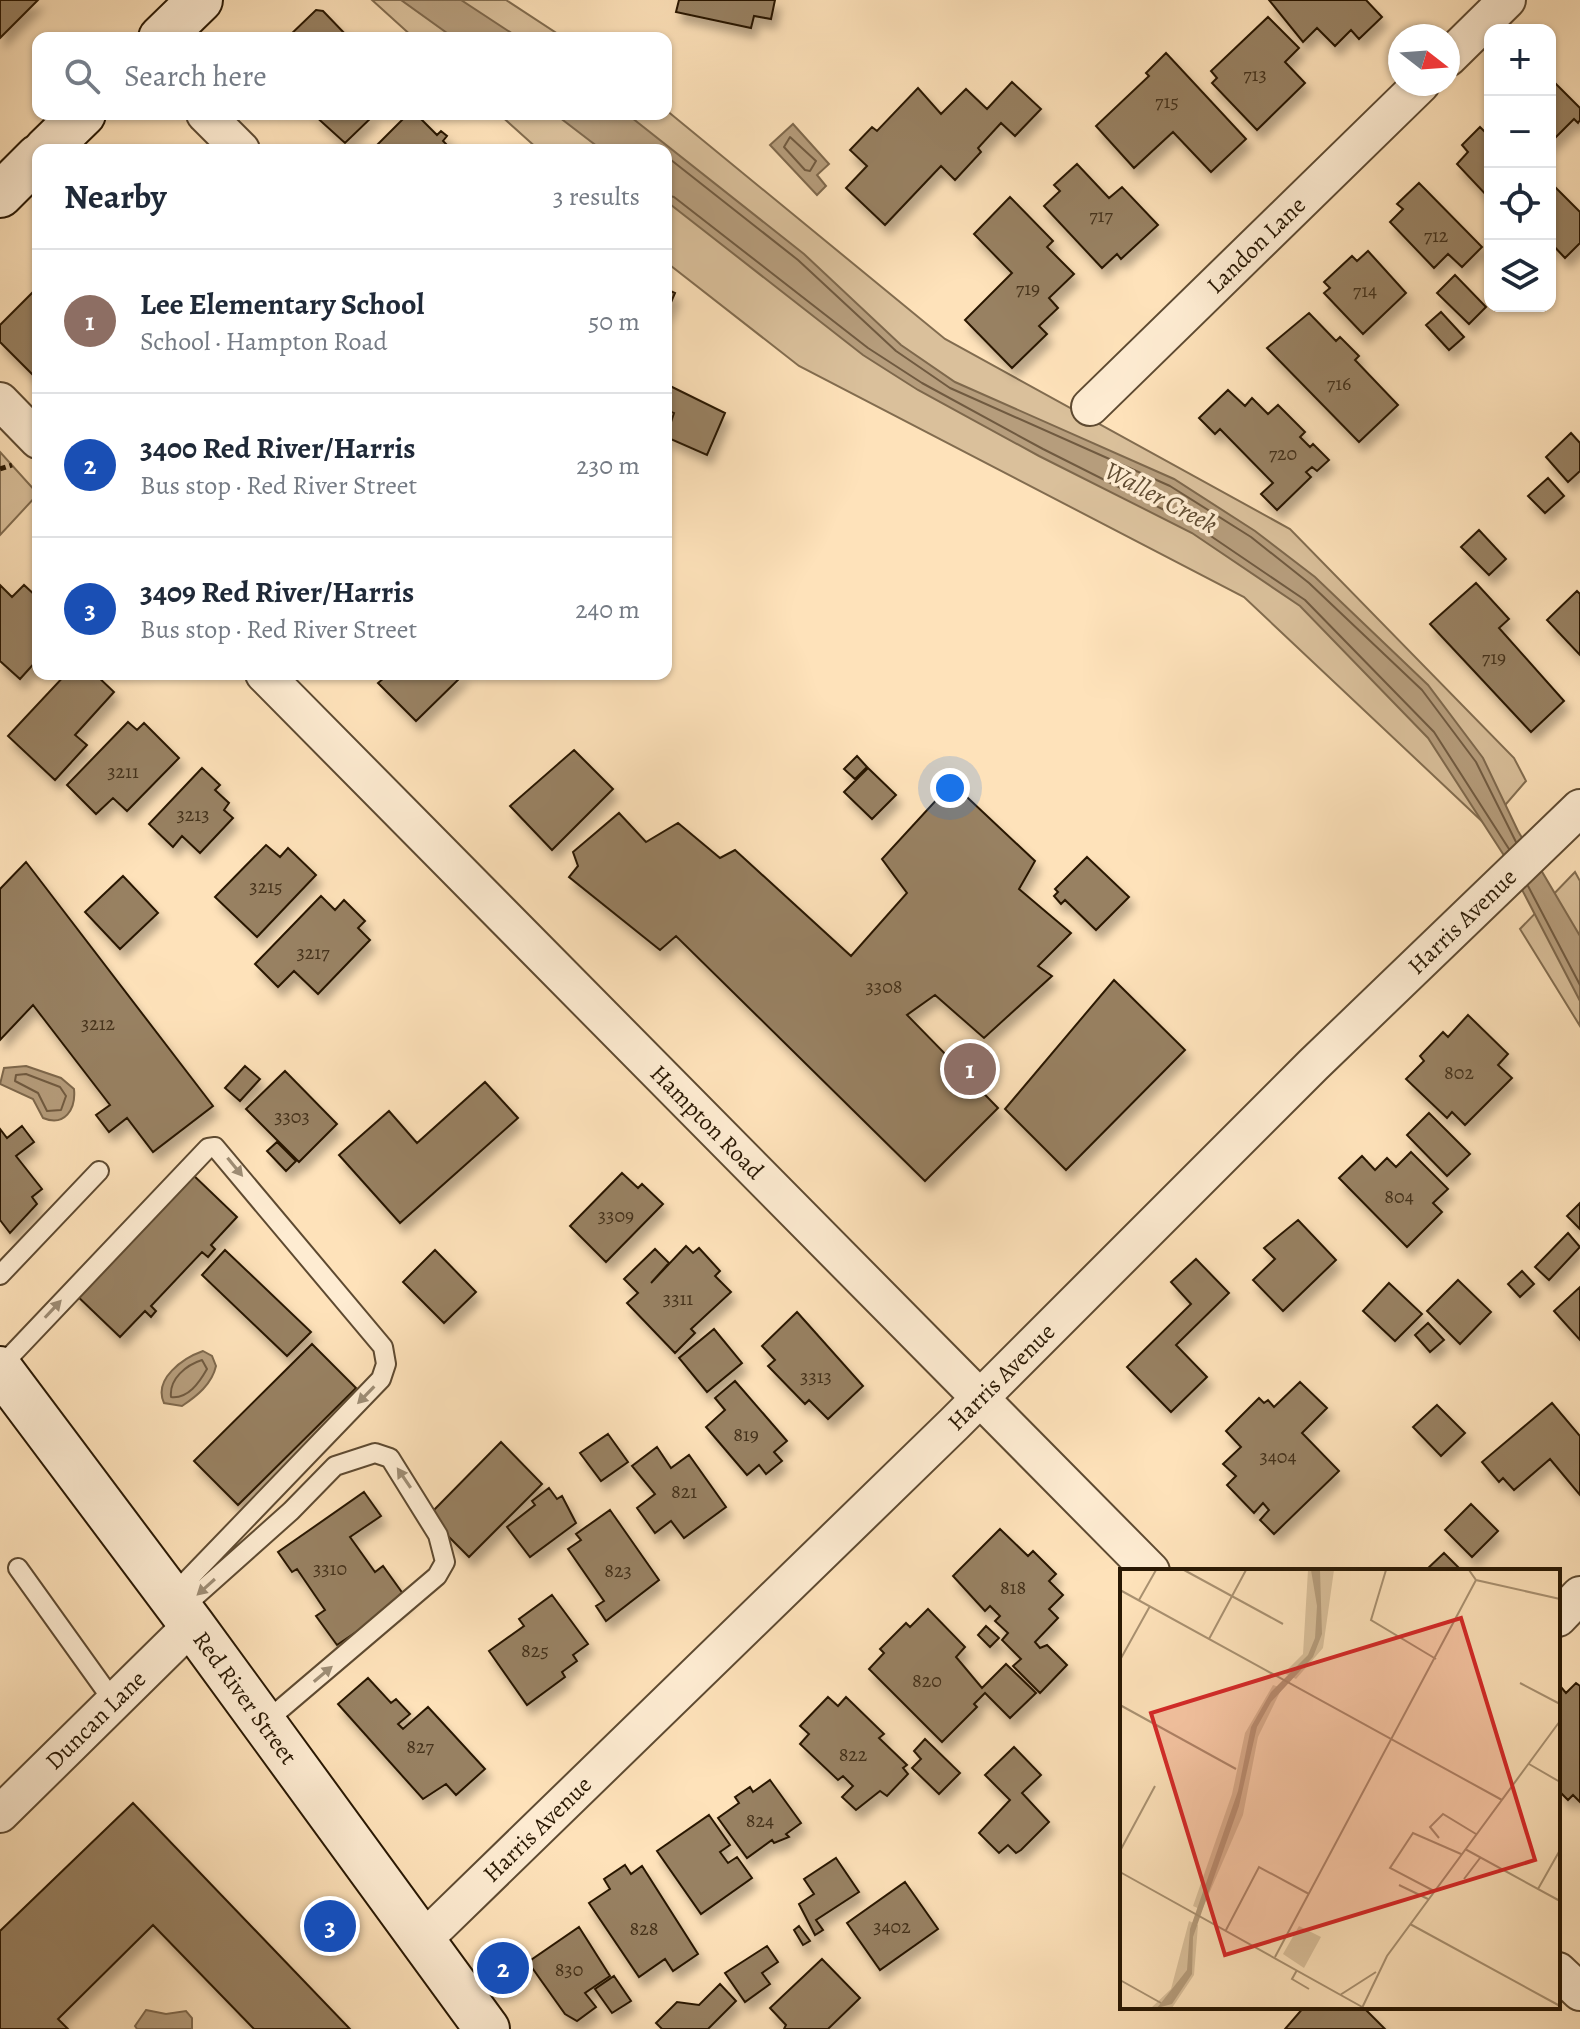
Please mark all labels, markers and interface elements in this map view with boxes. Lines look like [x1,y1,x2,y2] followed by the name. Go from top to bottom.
[1388,24,1460,96] north arrow
[1484,24,1556,312] map controls
[1484,24,1556,96] button: +
[32,32,672,120] search box
[60,54,104,98] icon: search
[124,56,267,96] text: Search here
[1243,61,1267,88] house number: 713
[1155,88,1179,115] house number: 715
[1484,96,1556,168] button: −
[1484,168,1556,240] button: locate
[64,173,167,220] text: Nearby
[553,179,640,214] text: 3 results
[1200,189,1313,301] street label: Landon Lane
[1089,202,1113,229] house number: 717
[1424,222,1449,249] house number: 712
[1484,240,1556,312] button: layers
[1016,275,1040,302] house number: 719
[1353,277,1377,304] house number: 714
[140,284,424,324] text: Lee Elementary School
[85,304,95,339] text: 1
[588,304,640,339] text: 50 m
[140,324,387,359] text: School · Hampton Road
[1327,370,1351,397] house number: 716
[140,428,415,468] text: 3400 Red River/Harris
[1269,440,1297,467] house number: 720
[84,448,96,483] text: 2
[576,448,640,483] text: 230 m
[1098,453,1223,542] water label: Waller Creek
[140,468,417,503] text: Bus stop · Red River Street
[140,572,414,612] text: 3409 Red River/Harris
[84,592,96,627] text: 3
[575,592,640,627] text: 240 m
[140,612,417,647] text: Bus stop · Red River Street
[1482,644,1506,671] house number: 719
[107,758,139,785] house number: 3211
[930,768,970,808] your location
[177,801,209,828] house number: 3213
[1401,861,1524,981] street label: Harris Avenue
[249,873,283,900] house number: 3215
[296,939,330,966] house number: 3217
[866,973,903,1000] house number: 3308
[81,1010,116,1037] house number: 3212
[944,1039,996,1099] pin: 1
[643,1058,771,1186] street label: Hampton Road
[1444,1059,1474,1086] house number: 802
[274,1103,310,1130] house number: 3303
[226,1157,243,1177] one-way arrow
[1384,1183,1414,1210] house number: 804
[598,1202,634,1229] house number: 3309
[663,1285,693,1312] house number: 3311
[43,1300,61,1319] one-way arrow
[940,1316,1062,1438] street label: Harris Avenue
[800,1363,832,1390] house number: 3313
[357,1385,376,1404] one-way arrow
[733,1421,759,1448] house number: 819
[1259,1443,1297,1470] house number: 3404
[397,1468,412,1489] one-way arrow
[671,1478,697,1505] house number: 821
[313,1555,347,1582] house number: 3310
[604,1557,632,1584] house number: 823
[1120,1569,1560,2009] inset map
[1000,1574,1026,1601] house number: 818
[196,1578,216,1595] one-way arrow
[186,1625,305,1771] street label: Red River Street
[521,1637,549,1664] house number: 825
[38,1663,153,1777] street label: Duncan Lane
[312,1666,332,1683] one-way arrow
[912,1667,942,1694] house number: 820
[406,1733,434,1760] house number: 827
[839,1741,868,1768] house number: 822
[476,1769,599,1889] street label: Harris Avenue
[746,1807,774,1834] house number: 824
[304,1896,356,1956] pin: 3
[873,1913,911,1940] house number: 3402
[630,1915,658,1942] house number: 828
[477,1938,529,1998] pin: 2
[555,1956,583,1983] house number: 830

